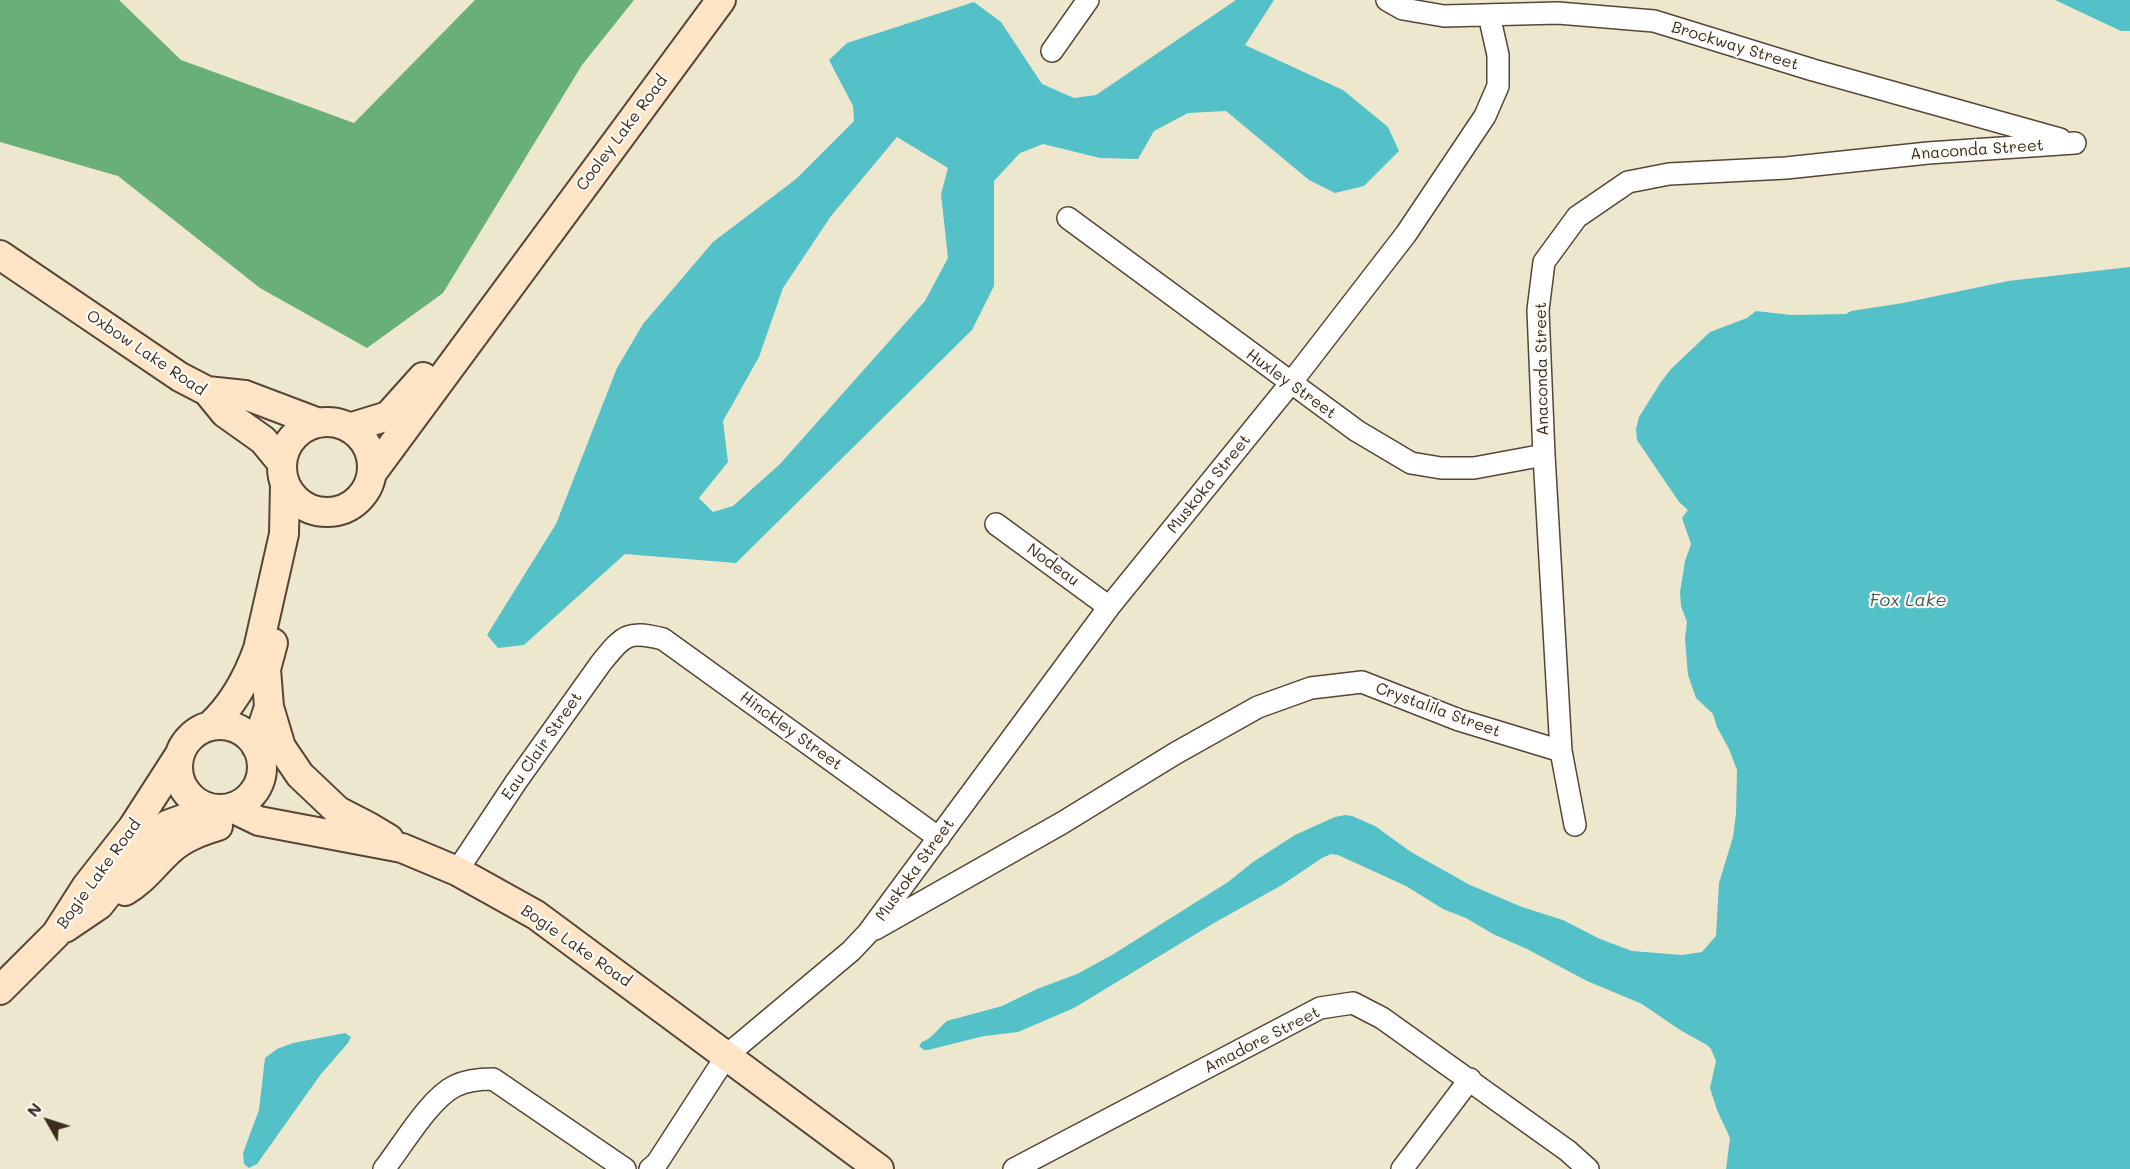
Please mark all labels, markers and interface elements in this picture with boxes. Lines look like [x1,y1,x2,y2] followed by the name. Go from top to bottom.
[1669,18,1801,74] street label: Brockway Street
[572,71,672,195] street label: Cooley Lake Road
[1910,136,2044,164] street label: Anaconda Street
[1531,302,1553,436] street label: Anaconda Street
[83,306,209,400] street label: Oxbow Lake Road
[1242,345,1340,423] street label: Huxley Street
[1163,431,1255,537] street label: Muskoka Street
[1023,540,1083,590] street label: Nodeau
[1869,589,1947,611] water label: Fox Lake
[1373,678,1503,742] street label: Crystalila Street
[498,688,586,804] street label: Eau Clair Street
[736,688,846,774] street label: Hinckley Street
[871,815,959,925] street label: Muskoka Street
[53,816,145,932] street label: Bogie Lake Road
[517,901,635,991] street label: Bogie Lake Road
[1201,1003,1323,1077] street label: Amadore Street
[18,1091,78,1151] north arrow
[22,1098,46,1121] text: N

